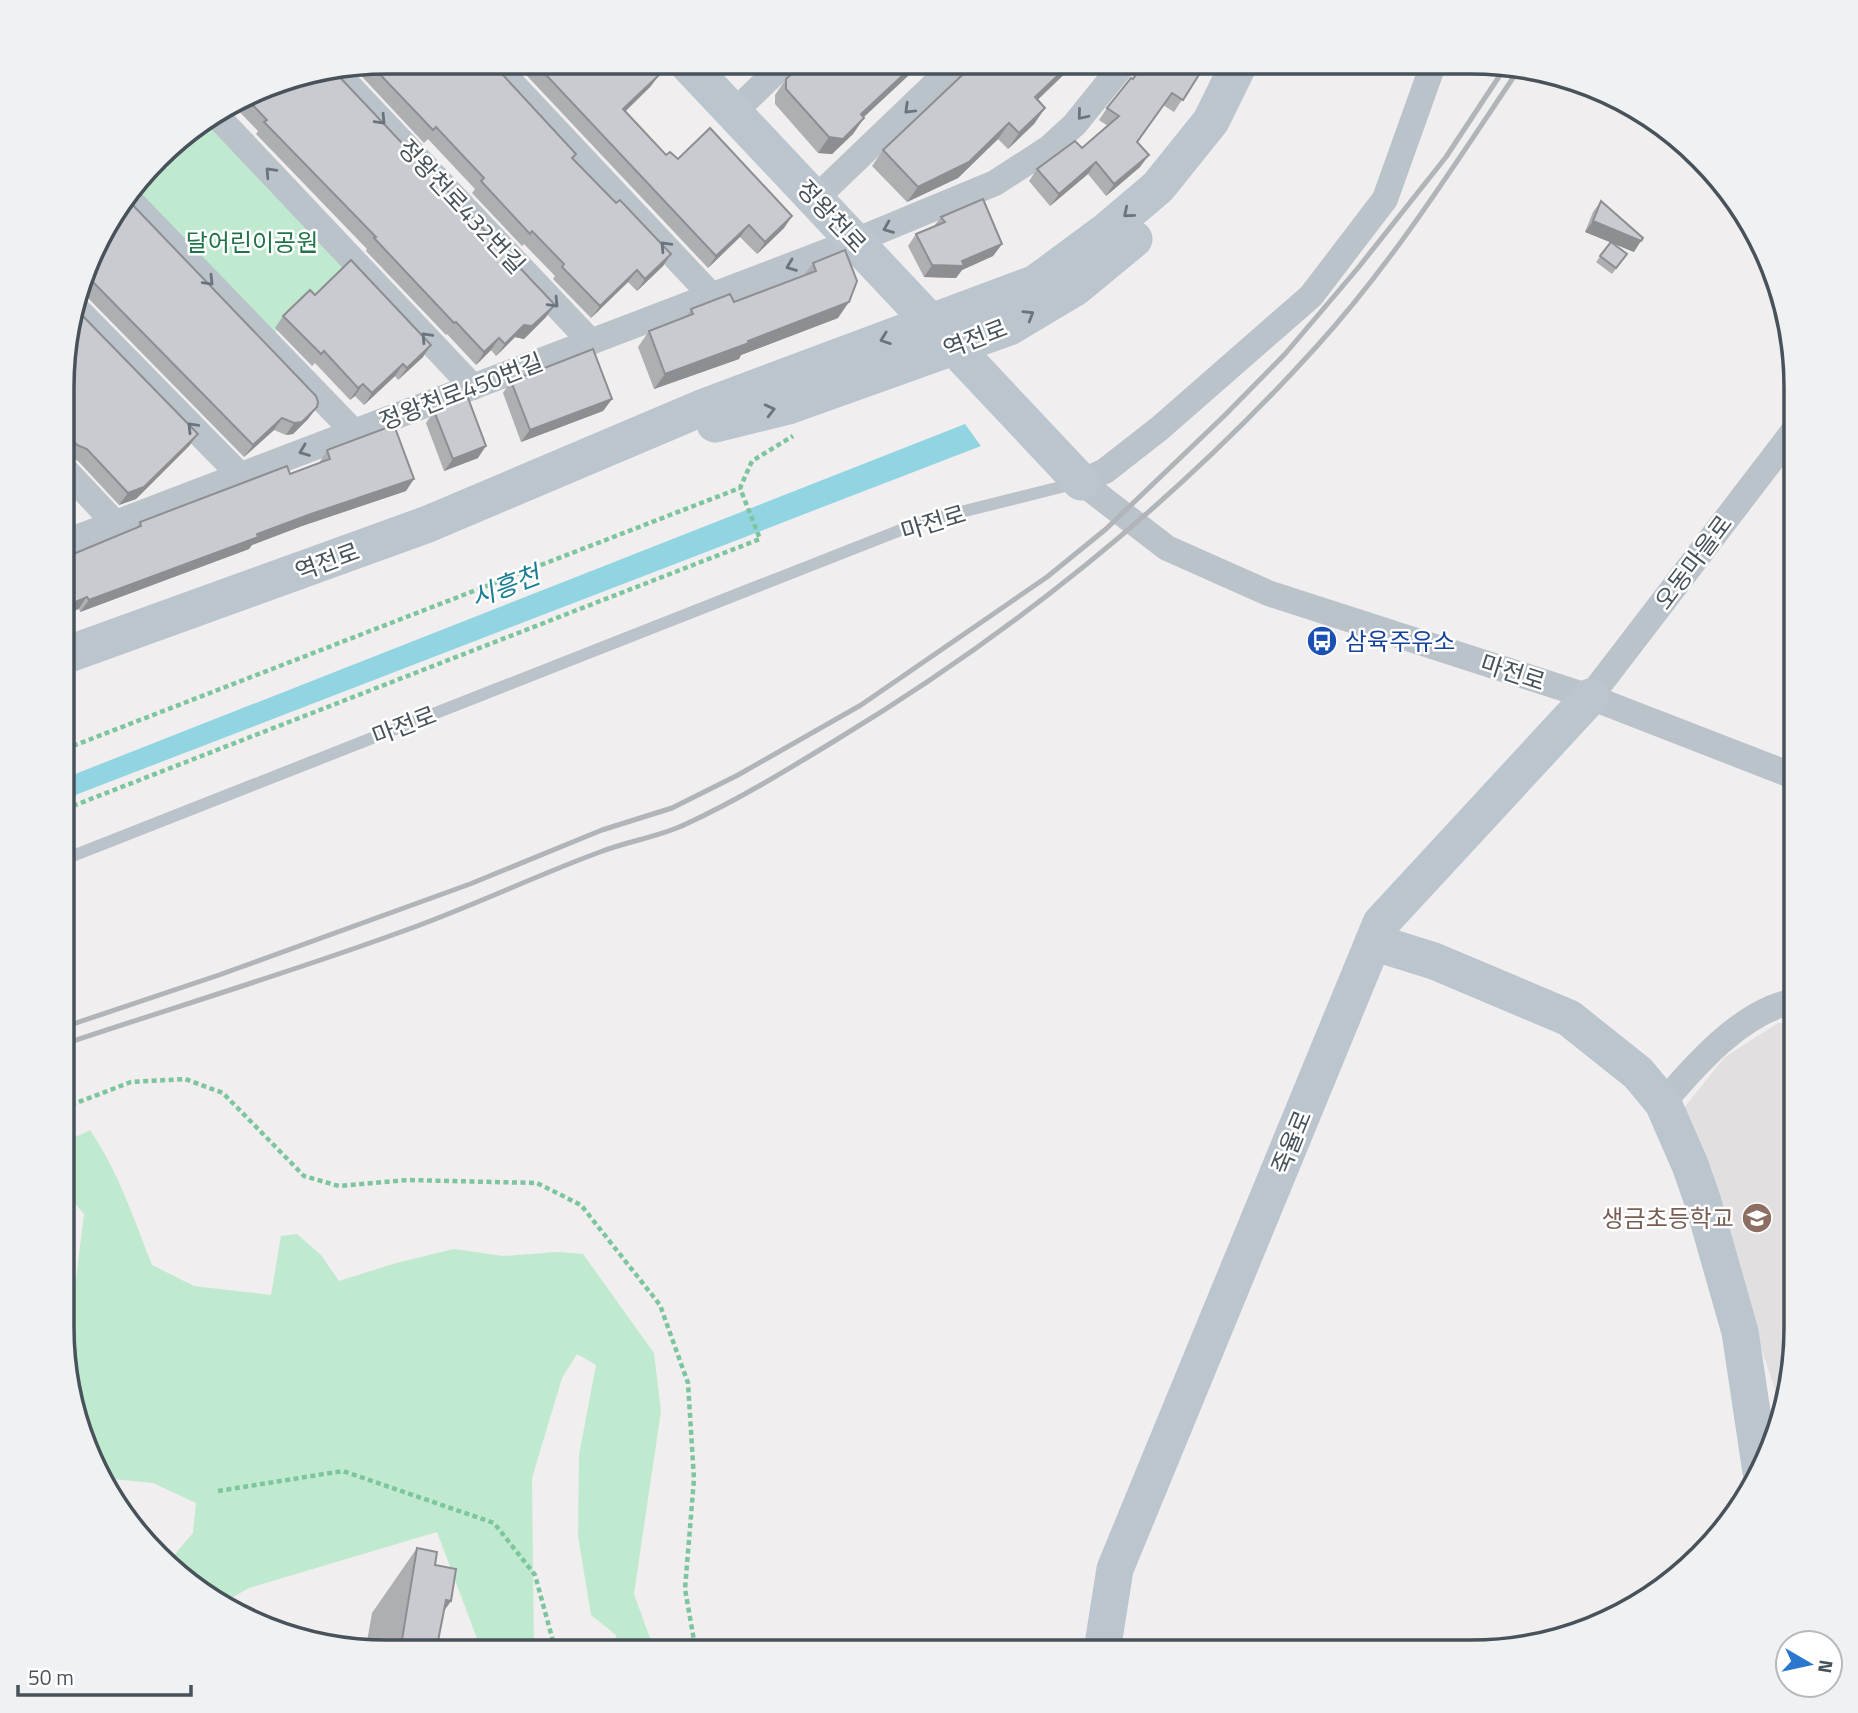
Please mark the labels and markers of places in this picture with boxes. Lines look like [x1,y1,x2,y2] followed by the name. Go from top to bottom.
[1345,623,1455,659] place label: 삼육주유소
[1305,624,1339,658] bus stop icon: 삼육주유소
[1602,1200,1734,1236] place label: 생금초등학교
[1740,1201,1774,1235] school or university icon: 생금초등학교

